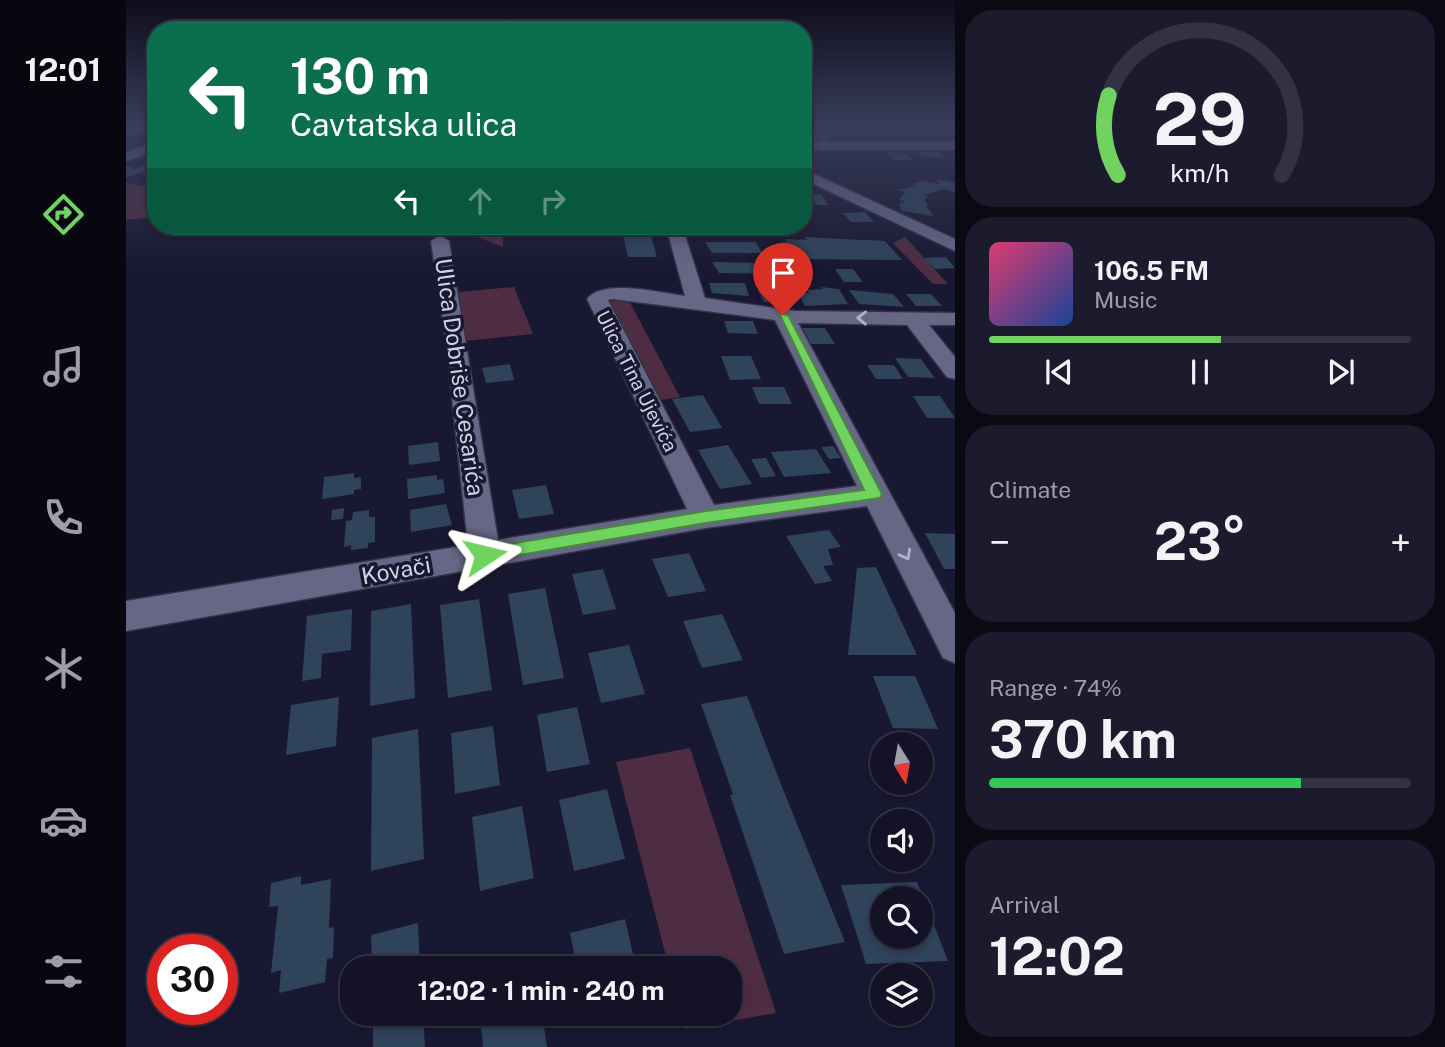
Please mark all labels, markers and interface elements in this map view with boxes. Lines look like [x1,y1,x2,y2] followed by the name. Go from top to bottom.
[290,47,430,105] text: 130 m
[175,49,266,140] icon: left
[25,51,101,88] text: 12:01
[1153,76,1247,161] text: 29
[290,106,517,143] text: Cavtatska ulica
[1171,158,1229,188] text: km/h
[388,182,426,220] icon: left
[461,182,499,220] icon: ahead
[534,182,572,220] icon: right
[39,190,88,239] icon: directions
[753,243,813,315] pin
[764,254,802,292] icon: arrive
[1094,255,1209,286] text: 106.5 FM
[430,256,490,498] street label: Ulica Dobriše Cesarića
[1094,286,1158,313] text: Music
[592,307,682,455] street label: Ulica Tina Ujevića
[857,310,867,326] one-way arrow
[39,342,88,391] icon: music
[1040,353,1078,391] icon: previous
[1181,353,1219,391] icon: pause
[1322,353,1360,391] icon: next
[989,476,1071,503] text: Climate
[39,493,88,542] icon: phone
[1154,511,1246,572] text: 23°
[448,518,522,592] position arrow
[989,520,1010,565] text: −
[1390,520,1411,565] text: +
[898,547,912,560] one-way arrow
[359,551,433,589] street label: Kovači
[39,644,88,693] icon: climate
[989,674,1122,701] text: Range · 74%
[989,709,1177,770] text: 370 km
[870,732,933,794] north arrow
[870,732,933,1026] map controls
[39,796,88,845] icon: car
[870,809,933,872] button: sound
[870,886,933,949] button: search
[989,891,1060,918] text: Arrival
[989,926,1125,987] text: 12:02
[147,934,238,1025] speed limit sign: 30
[39,947,88,996] icon: filters
[870,963,933,1026] button: layers
[418,975,664,1006] text: 12:02 · 1 min · 240 m

